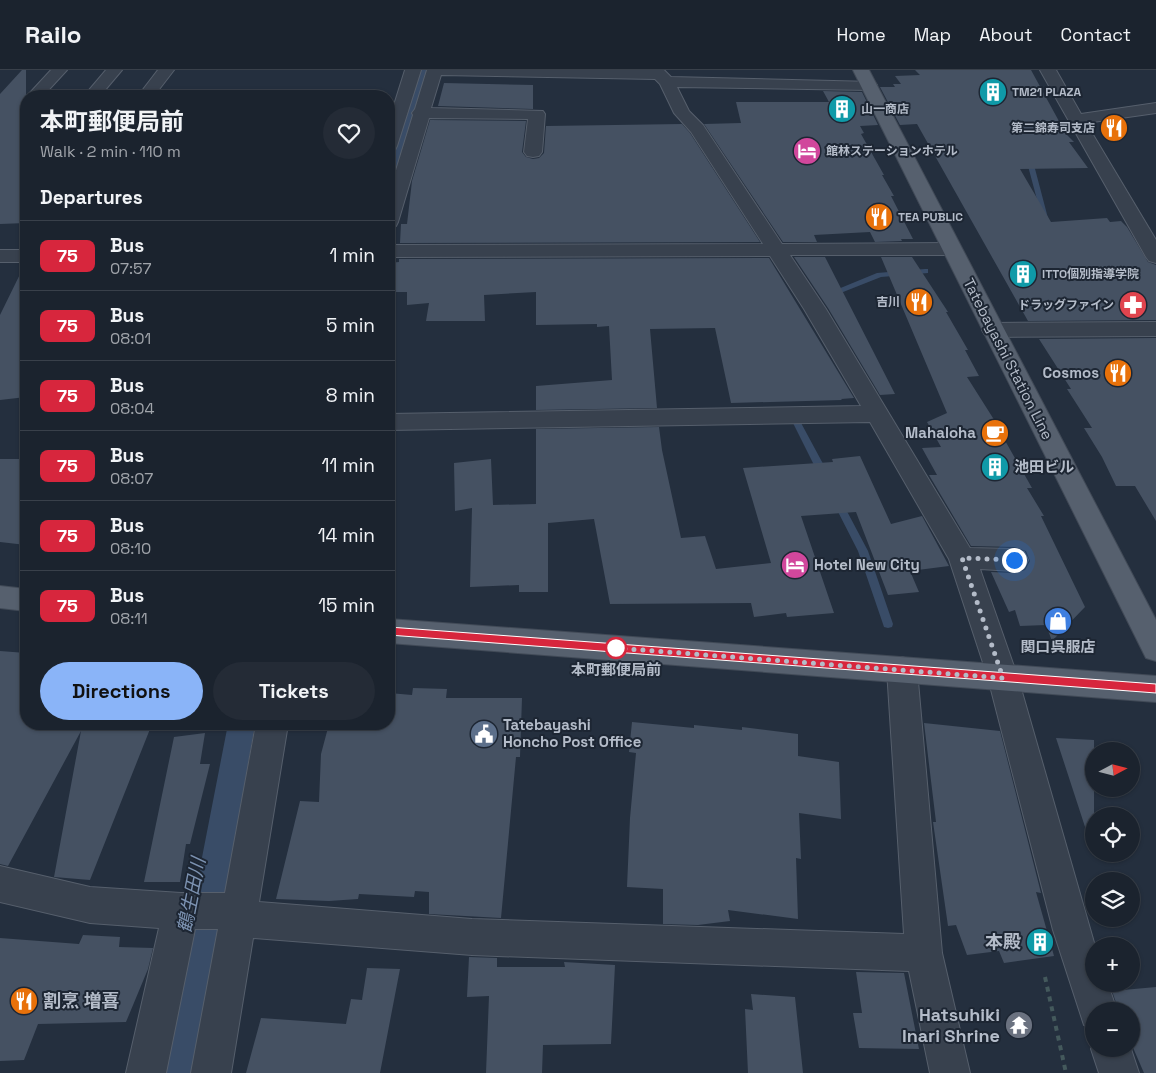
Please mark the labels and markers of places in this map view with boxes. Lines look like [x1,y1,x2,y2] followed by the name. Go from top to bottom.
[978,77,1008,107] building icon: TM21 PLAZA
[1012,84,1082,100] place label: TM21 PLAZA
[827,94,857,124] building icon: 山一商店
[861,101,909,117] place label: 山一商店
[1099,113,1129,143] restaurant icon: 第二錦寿司支店
[1011,120,1095,136] place label: 第二錦寿司支店
[792,136,822,166] hotel icon: 館林ステーションホテル
[826,143,958,159] place label: 館林ステーションホテル
[864,202,894,232] restaurant icon: TEA PUBLIC
[898,209,963,225] place label: TEA PUBLIC
[1008,259,1038,289] building icon: ITTO個別指導学院
[1042,266,1139,282] place label: ITTO個別指導学院
[904,287,934,317] restaurant icon: 吉川
[1118,290,1148,320] pharmacy icon: ドラッグファイン
[876,294,900,310] place label: 吉川
[1018,297,1114,313] place label: ドラッグファイン
[1103,358,1133,388] restaurant icon: Cosmos
[1042,363,1099,382] place label: Cosmos
[980,418,1010,448] cafe icon: Mahaloha
[905,423,976,442] place label: Mahaloha
[980,452,1010,482] building icon: 池田ビル
[1014,457,1074,476] place label: 池田ビル
[780,550,810,580] hotel icon: Hotel New City
[814,555,920,574] place label: Hotel New City
[1043,606,1073,636] shop icon: 関口呉服店
[605,637,627,659] marker: 本町郵便局前
[1020,637,1096,656] place label: 関口呉服店
[571,660,661,679] place label: 本町郵便局前
[503,715,642,751] place label: Tatebayashi Honcho Post Office
[469,719,499,749] public building icon: Tatebayashi Honcho Post Office
[1025,927,1055,957] building icon: 本殿
[985,930,1021,953] place label: 本殿
[9,986,39,1016] restaurant icon: 割烹 増喜
[43,989,120,1012] place label: 割烹 増喜
[902,1003,1000,1047] place label: Hatsuhiki Inari Shrine
[1004,1010,1034,1040] temple icon: Hatsuhiki Inari Shrine

